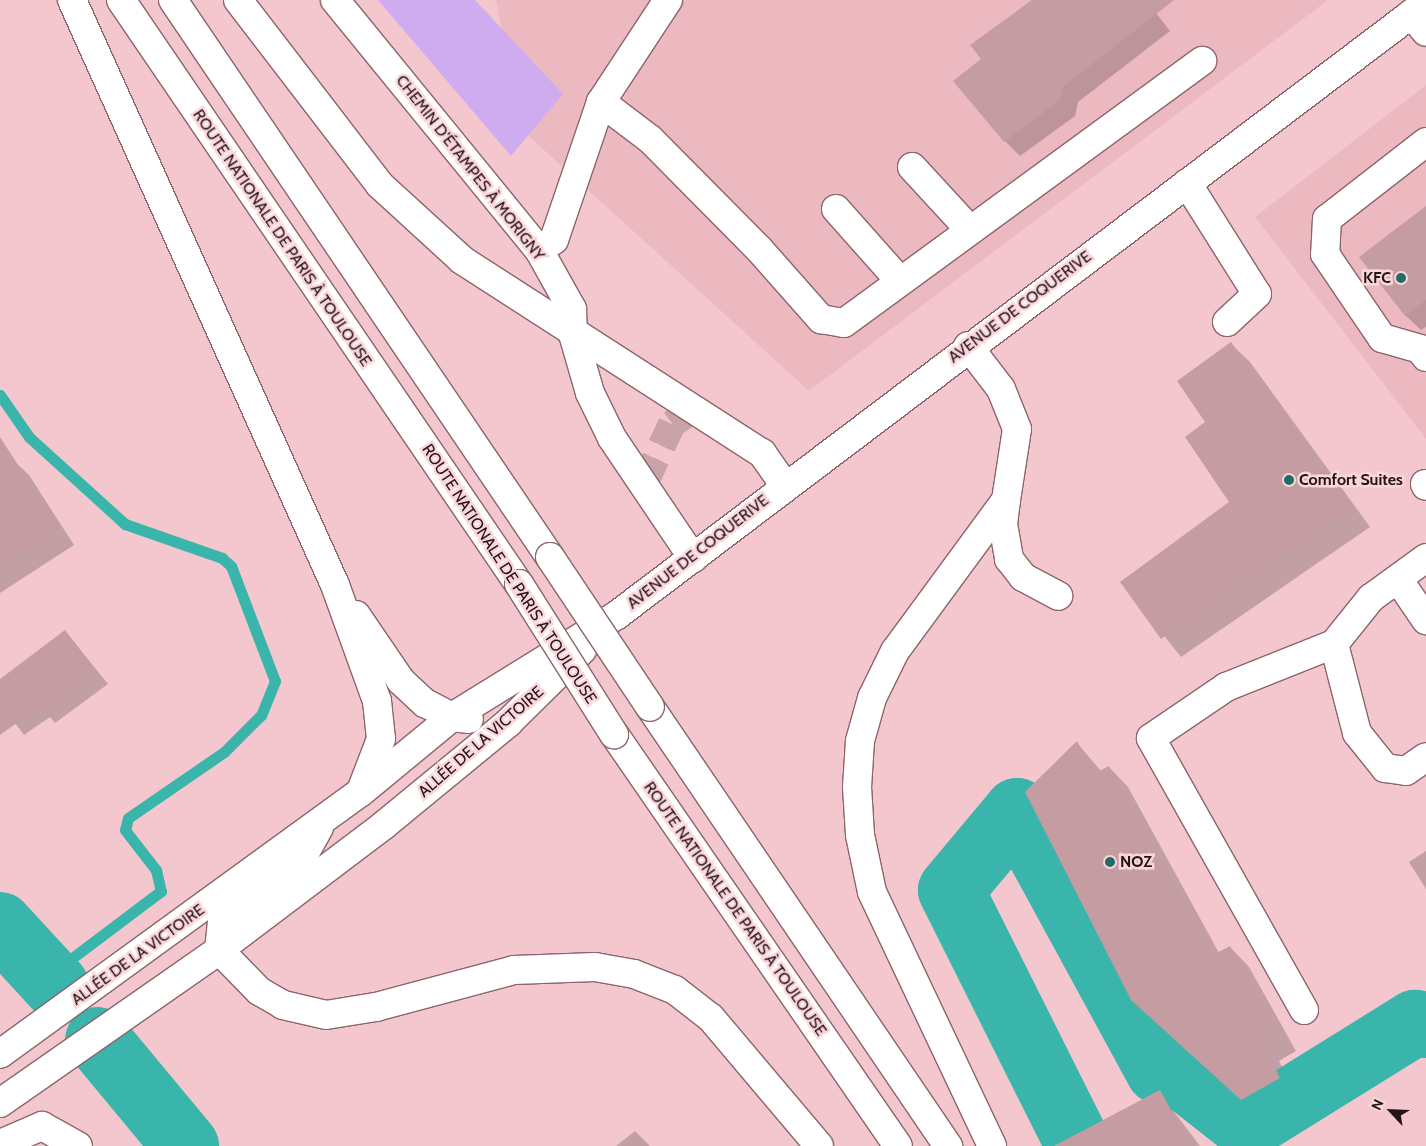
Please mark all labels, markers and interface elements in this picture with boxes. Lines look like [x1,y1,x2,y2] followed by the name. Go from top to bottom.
[392,71,548,265] street label: CHEMIN D'ÉTAMPES À MORIGNY
[189,106,375,370] street label: ROUTE NATIONALE DE PARIS À TOULOUSE
[945,247,1095,367] street label: AVENUE DE COQUERIVE
[1363,268,1391,288] place label: KFC
[1395,272,1407,284] marker: KFC
[418,441,600,707] street label: ROUTE NATIONALE DE PARIS À TOULOUSE
[1299,470,1403,490] place label: Comfort Suites
[1283,474,1295,486] marker: Comfort Suites
[623,491,773,613] street label: AVENUE DE COQUERIVE
[415,682,547,802] street label: ALLÉE DE LA VICTOIRE
[639,778,831,1040] street label: ROUTE NATIONALE DE PARIS À TOULOUSE
[1120,852,1152,872] place label: NOZ
[1104,856,1116,868] marker: NOZ
[68,900,208,1010] street label: ALLÉE DE LA VICTOIRE
[1366,1086,1416,1136] north arrow
[1367,1096,1388,1113] text: N

